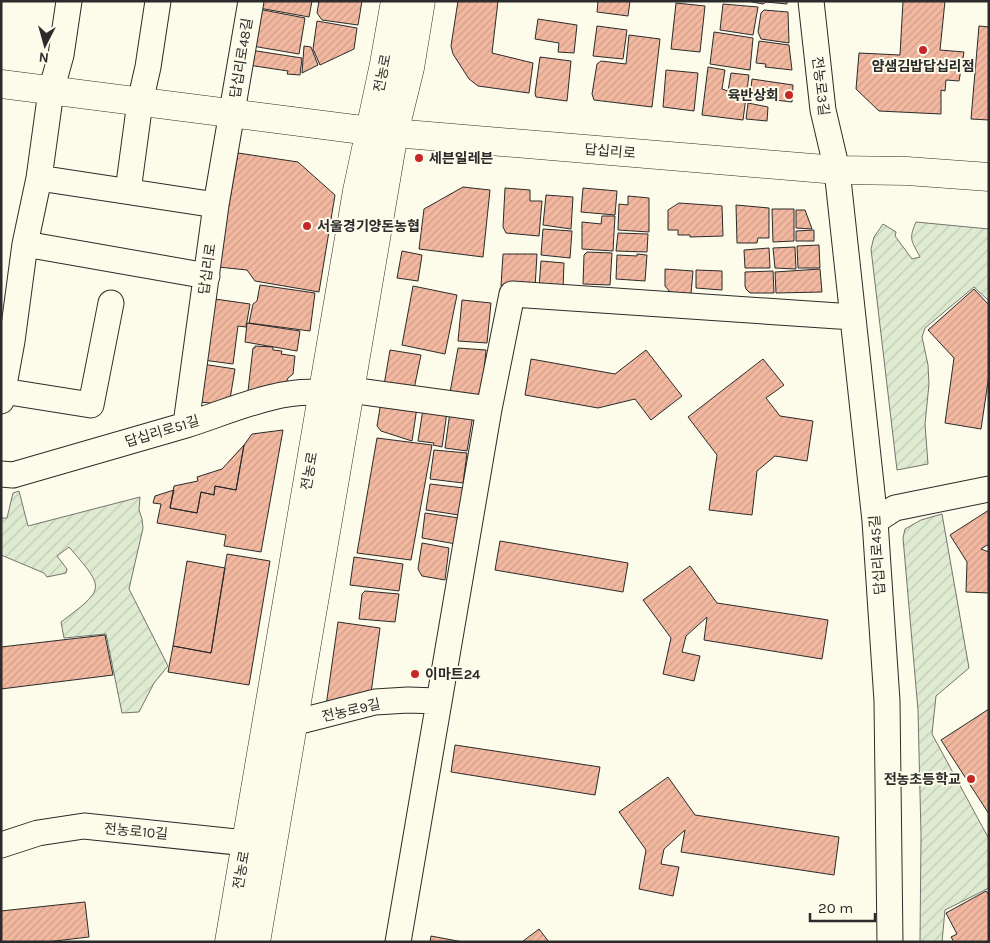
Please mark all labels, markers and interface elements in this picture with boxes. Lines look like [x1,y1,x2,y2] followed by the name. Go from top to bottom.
[227,17,256,99] street label: 답십리로48길
[20,20,70,70] north arrow
[917,44,929,56] marker: 얌샘김밥답십리점
[38,48,50,66] text: N
[370,52,395,94] street label: 전농로
[808,55,833,117] street label: 전농로3길
[871,58,975,75] place label: 얌샘김밥답십리점
[727,87,779,104] place label: 육반상회
[783,89,795,101] marker: 육반상회
[584,141,636,162] street label: 답십리로
[429,150,494,167] place label: 세븐일레븐
[413,152,425,164] marker: 세븐일레븐
[317,218,420,235] place label: 서울경기양돈농협
[301,220,313,232] marker: 서울경기양돈농협
[195,242,220,296] street label: 답십리로
[123,412,201,451] street label: 답십리로51길
[298,450,321,492] street label: 전농로
[866,514,889,596] street label: 답십리로45길
[425,666,481,683] place label: 이마트24
[409,668,421,680] marker: 이마트24
[320,695,382,725] street label: 전농로9길
[884,771,961,788] place label: 전농초등학교
[965,773,977,785] marker: 전농초등학교
[103,820,169,843] street label: 전농로10길
[230,849,253,891] street label: 전농로
[810,890,875,922] scale bar
[818,899,853,917] text: 20 m

